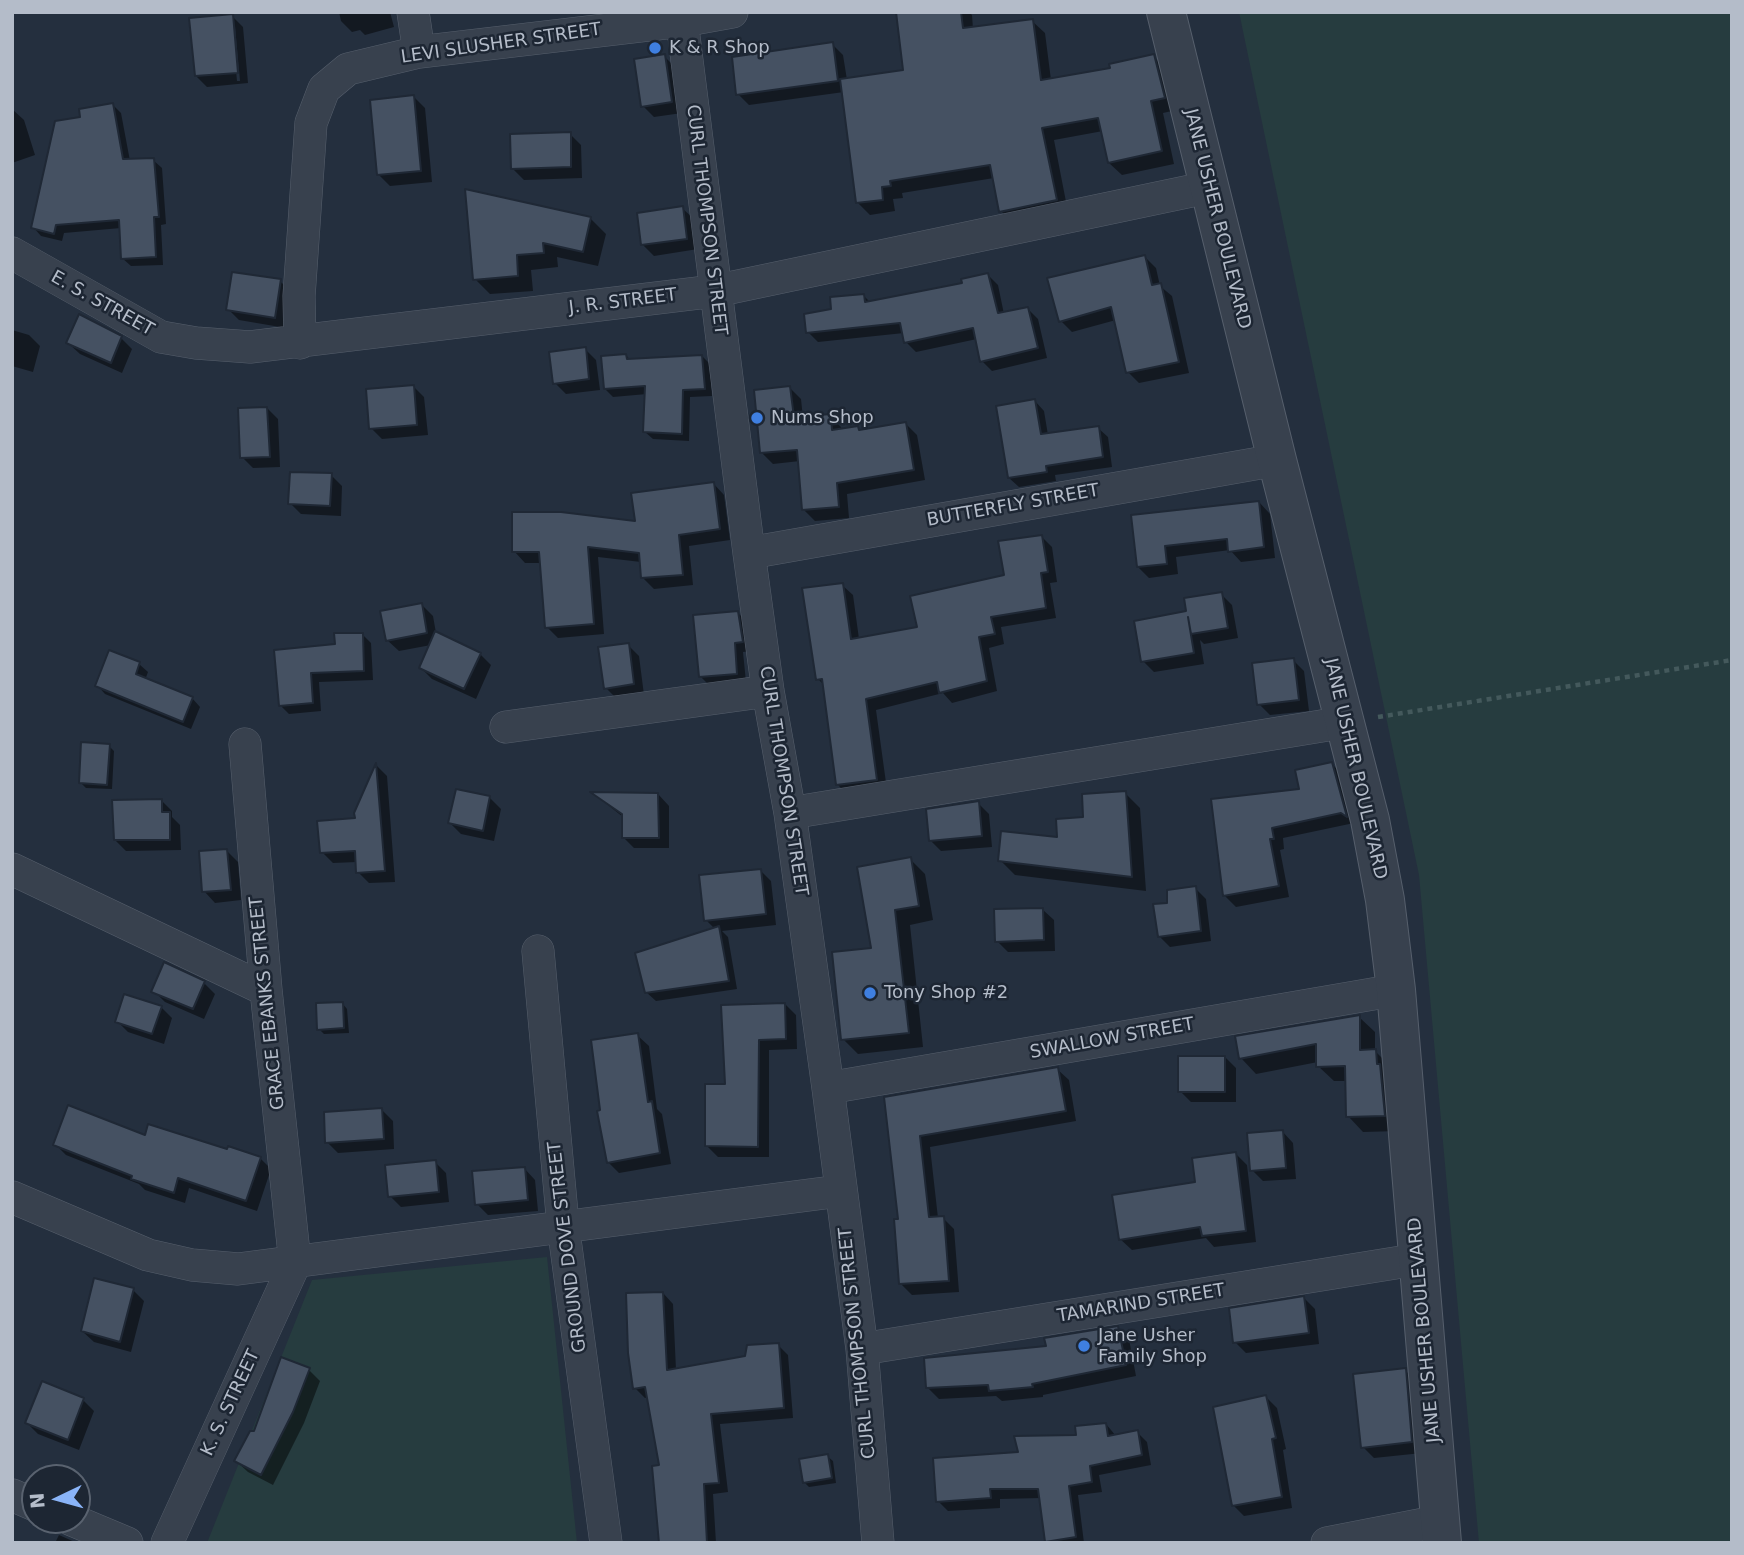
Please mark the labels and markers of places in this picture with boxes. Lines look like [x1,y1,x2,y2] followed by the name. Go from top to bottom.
[669,37,770,59] place label: K & R Shop
[647,40,663,56] marker: K & R Shop
[771,407,874,429] place label: Nums Shop
[749,410,765,426] marker: Nums Shop
[884,982,1008,1004] place label: Tony Shop #2
[862,985,878,1001] marker: Tony Shop #2
[1098,1325,1207,1368] place label: Jane Usher Family Shop
[1076,1338,1092,1354] marker: Jane Usher Family Shop

